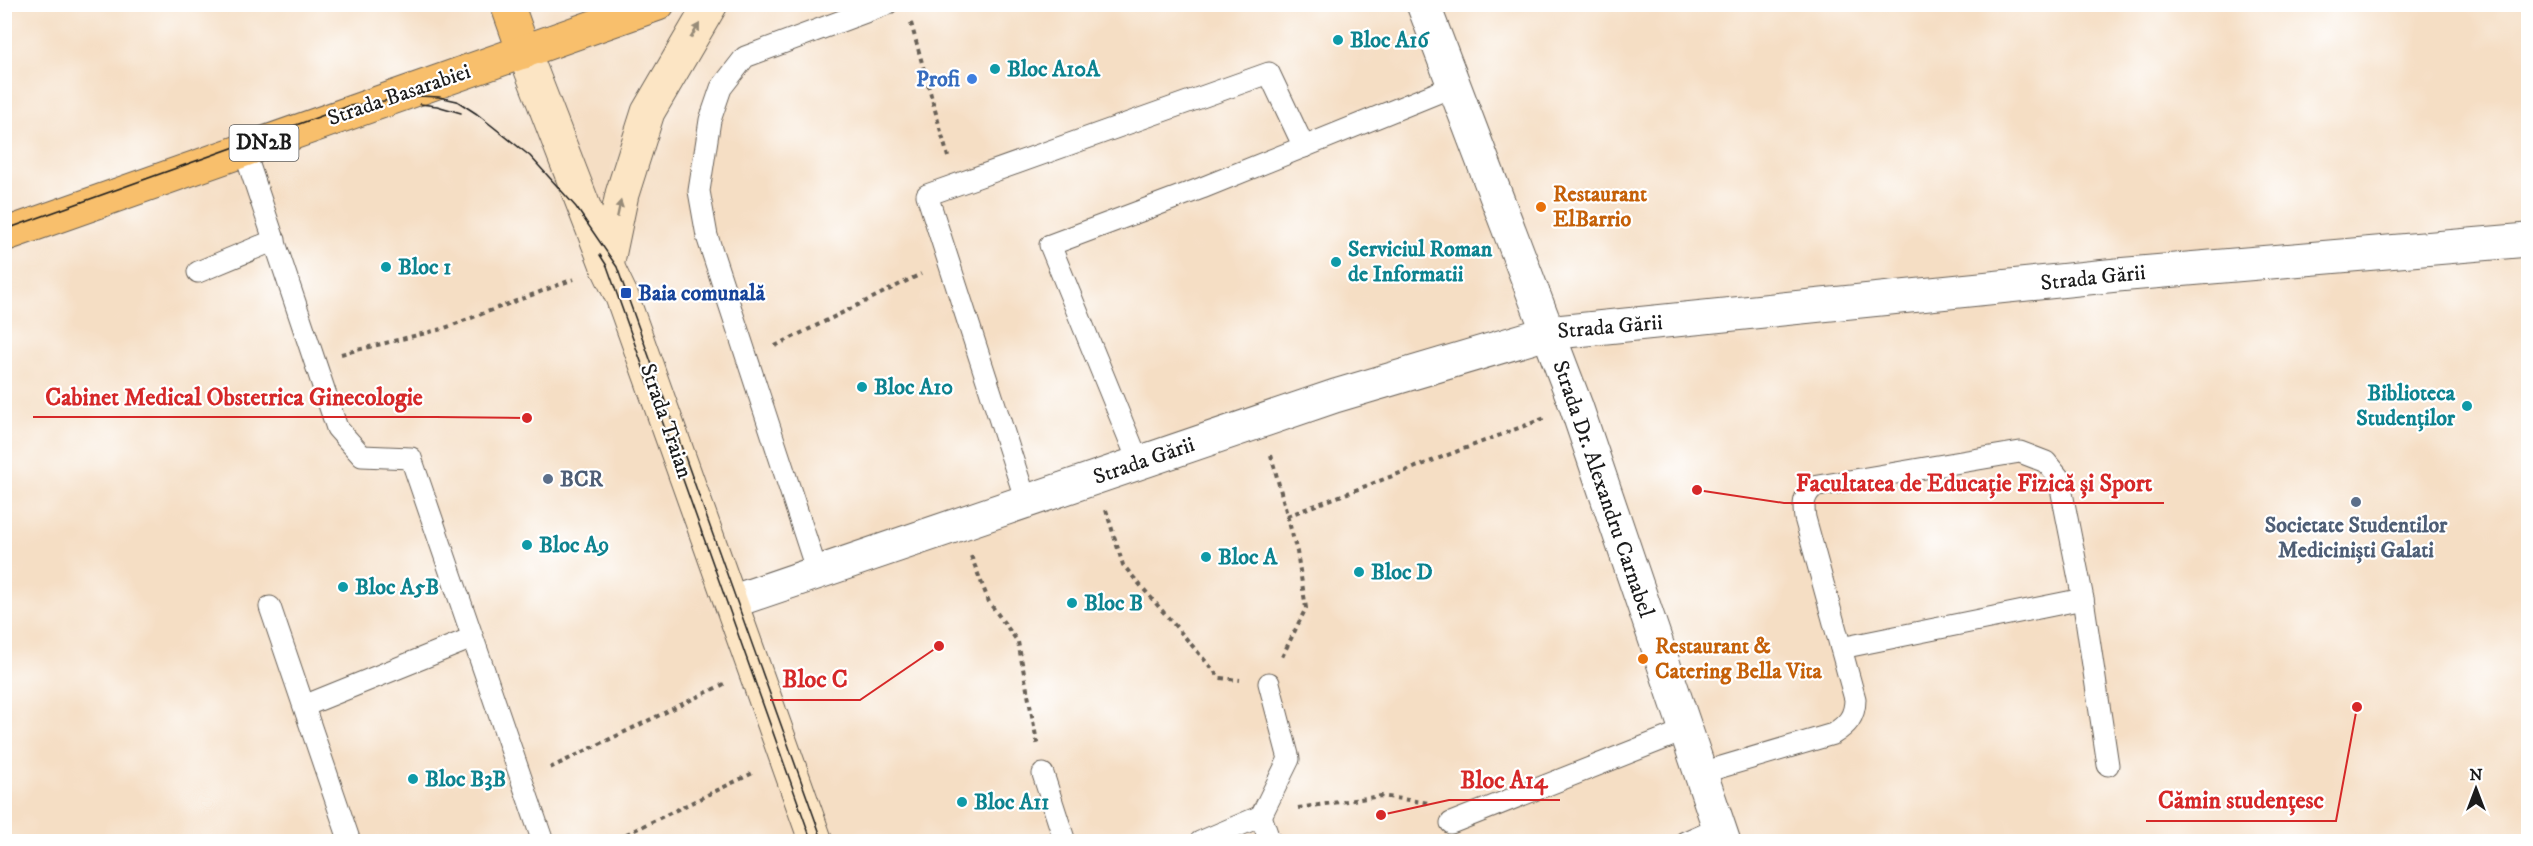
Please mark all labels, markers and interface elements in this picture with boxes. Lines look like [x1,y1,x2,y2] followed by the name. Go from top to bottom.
[690,22,700,39] one-way arrow
[1350,27,1430,54] place label: Bloc A16
[1331,33,1345,47] marker: Bloc A16
[1007,56,1101,83] place label: Bloc A10A
[324,58,474,132] street label: Strada Basarabiei
[988,62,1002,76] marker: Bloc A10A
[916,66,961,93] place label: Profi
[965,72,979,86] marker: Profi
[230,125,298,161] road number: DN2B
[1553,181,1647,233] place label: Restaurant ElBarrio
[615,199,624,218] one-way arrow
[1534,200,1548,214] marker: Restaurant ElBarrio
[1348,236,1493,288] place label: Serviciul Roman de Informatii
[398,254,451,281] place label: Bloc 1
[1329,255,1343,269] marker: Serviciul Roman de Informatii
[2039,259,2147,297] street label: Strada Gării
[379,260,393,274] marker: Bloc 1
[638,280,766,307] place label: Baia comunală
[619,286,633,300] marker: Baia comunală
[1556,309,1664,345] street label: Strada Gării
[1546,357,1660,621] street label: Strada Dr. Alexandru Carnabel
[634,360,698,482] street label: Strada Traian
[874,374,953,401] place label: Bloc A10
[33,375,435,417] callout: Cabinet Medical Obstetrica Ginecologie
[855,380,869,394] marker: Bloc A10
[2356,380,2456,432] place label: Biblioteca Studenților
[45,383,423,413] text: Cabinet Medical Obstetrica Ginecologie
[2460,399,2474,413] marker: Biblioteca Studenților
[1090,431,1198,491] street label: Strada Gării
[1784,461,2164,503] callout: Facultatea de Educație Fizică și Sport
[560,466,604,493] place label: BCR
[1796,469,2153,499] text: Facultatea de Educație Fizică și Sport
[541,472,555,486] marker: BCR
[2349,495,2363,509] marker: Societate Studentilor Mediciniști Galati
[2265,512,2448,564] place label: Societate Studentilor Mediciniști Galati
[539,532,609,559] place label: Bloc A9
[520,538,534,552] marker: Bloc A9
[1218,544,1278,571] place label: Bloc A
[1199,550,1213,564] marker: Bloc A
[1371,559,1433,586] place label: Bloc D
[1352,565,1366,579] marker: Bloc D
[355,574,439,601] place label: Bloc A5B
[336,580,350,594] marker: Bloc A5B
[1084,590,1143,617] place label: Bloc B
[1065,596,1079,610] marker: Bloc B
[1655,633,1823,685] place label: Restaurant & Catering Bella Vita
[1636,652,1650,666] marker: Restaurant & Catering Bella Vita
[770,658,860,700] callout: Bloc C
[782,665,848,695] text: Bloc C
[1449,758,1560,800] callout: Bloc A14
[2446,759,2506,819] north arrow
[2469,765,2483,785] text: N
[425,766,506,793] place label: Bloc B3B
[1460,766,1549,796] text: Bloc A14
[406,772,420,786] marker: Bloc B3B
[2146,779,2336,821] callout: Cămin studențesc
[2158,786,2325,816] text: Cămin studențesc
[974,789,1049,816] place label: Bloc A11
[955,795,969,809] marker: Bloc A11

